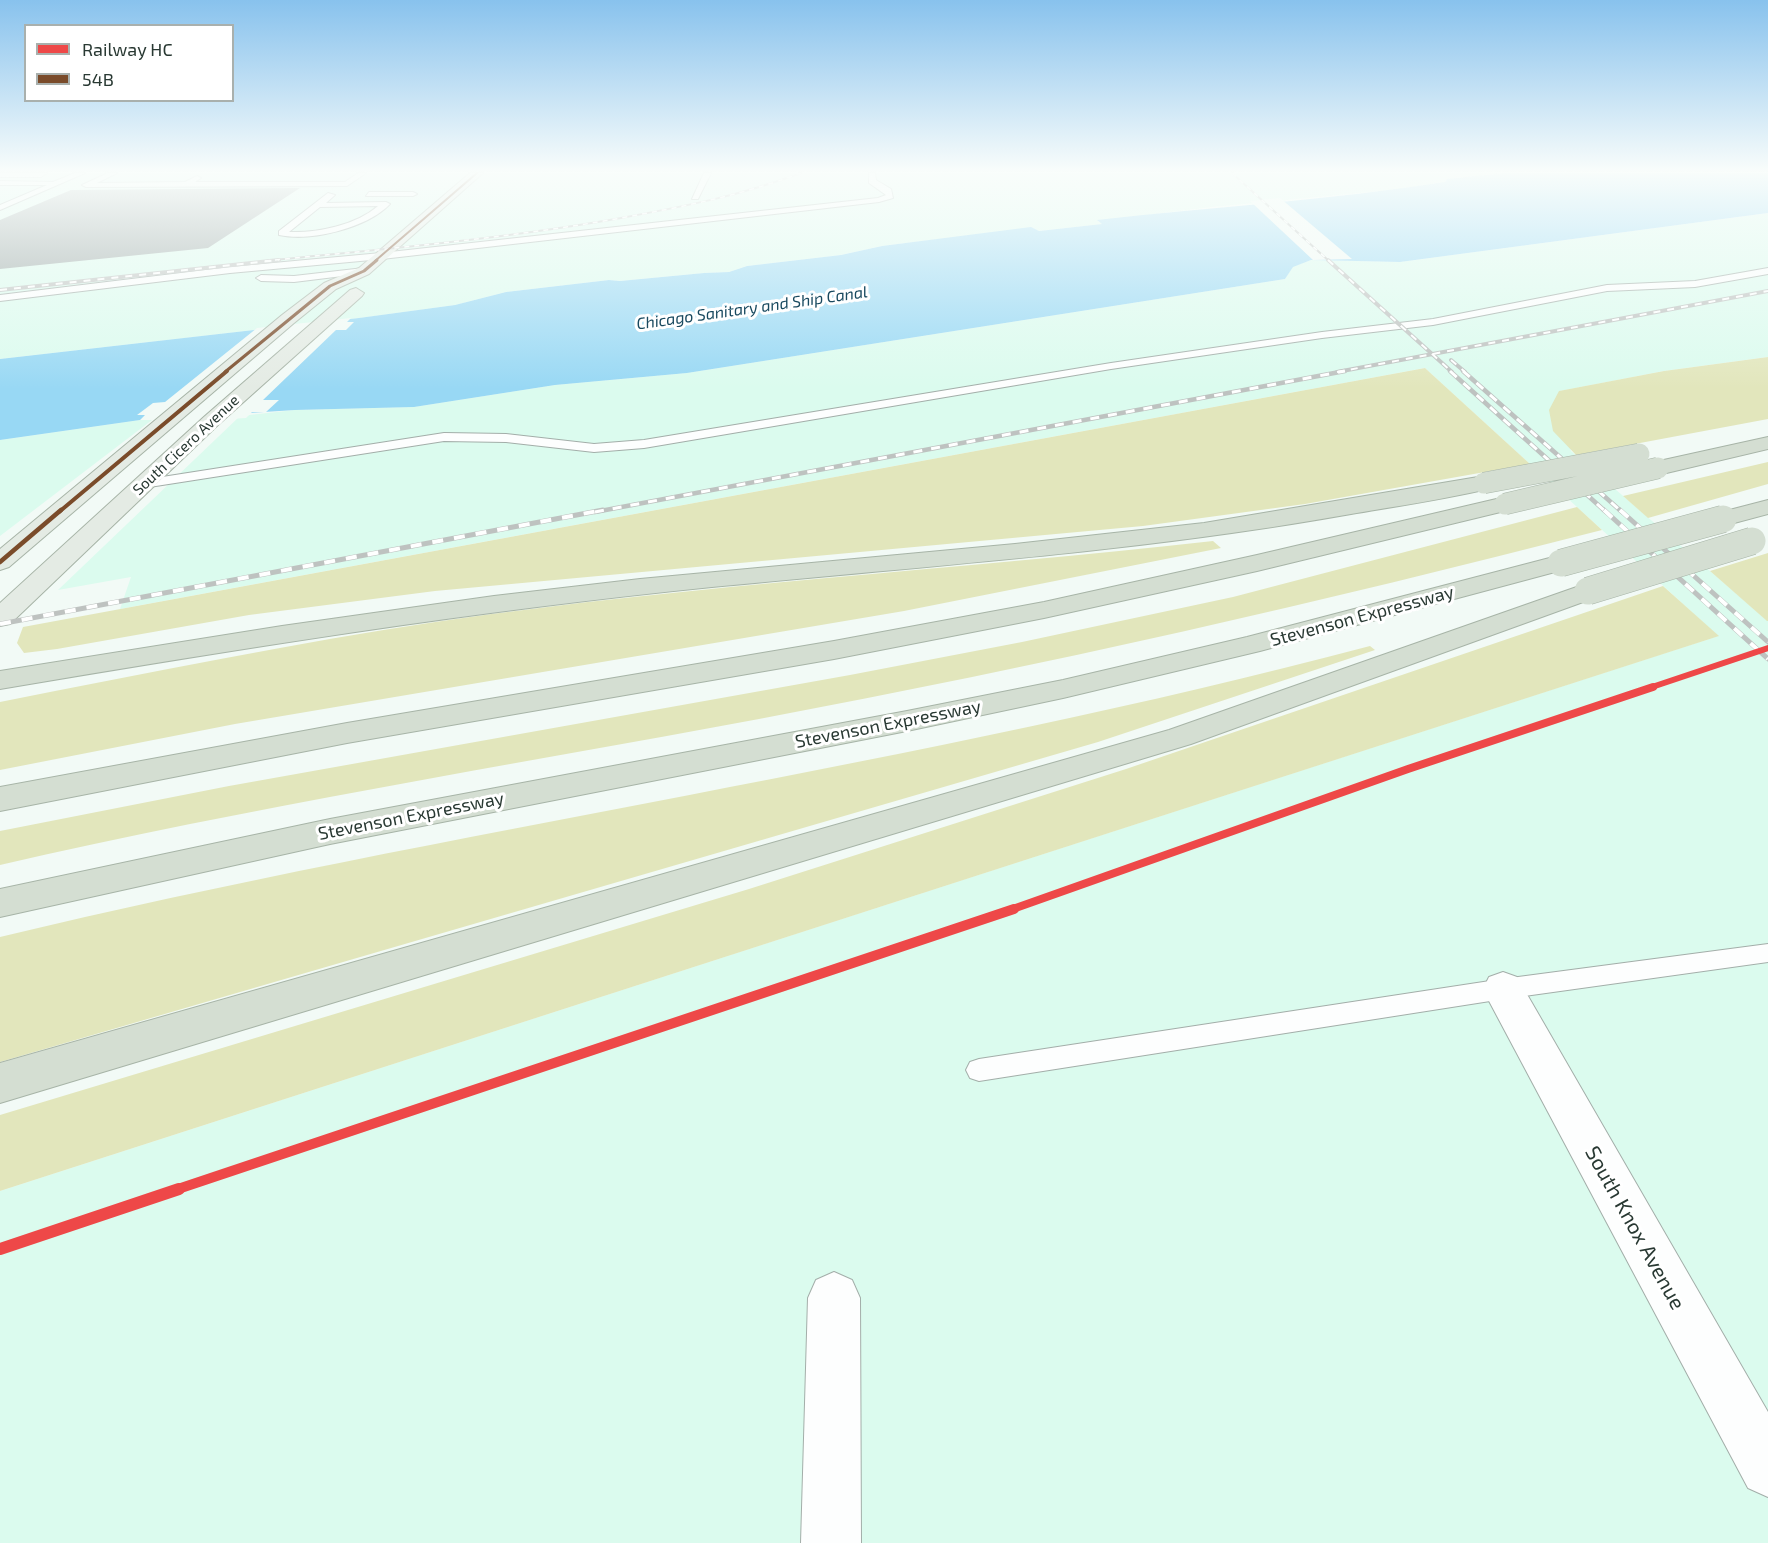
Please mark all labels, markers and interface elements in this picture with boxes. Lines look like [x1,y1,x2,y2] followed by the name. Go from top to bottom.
[24,24,234,102] legend
[82,38,173,60] text: Railway HC
[82,68,114,90] text: 54B
[635,282,869,334] water label: Chicago Sanitary and Ship Canal
[129,391,243,499] street label: South Cicero Avenue
[1268,581,1456,651] street label: Stevenson Expressway
[793,695,983,753] street label: Stevenson Expressway
[316,787,506,845] street label: Stevenson Expressway
[1580,1142,1690,1314] street label: South Knox Avenue

